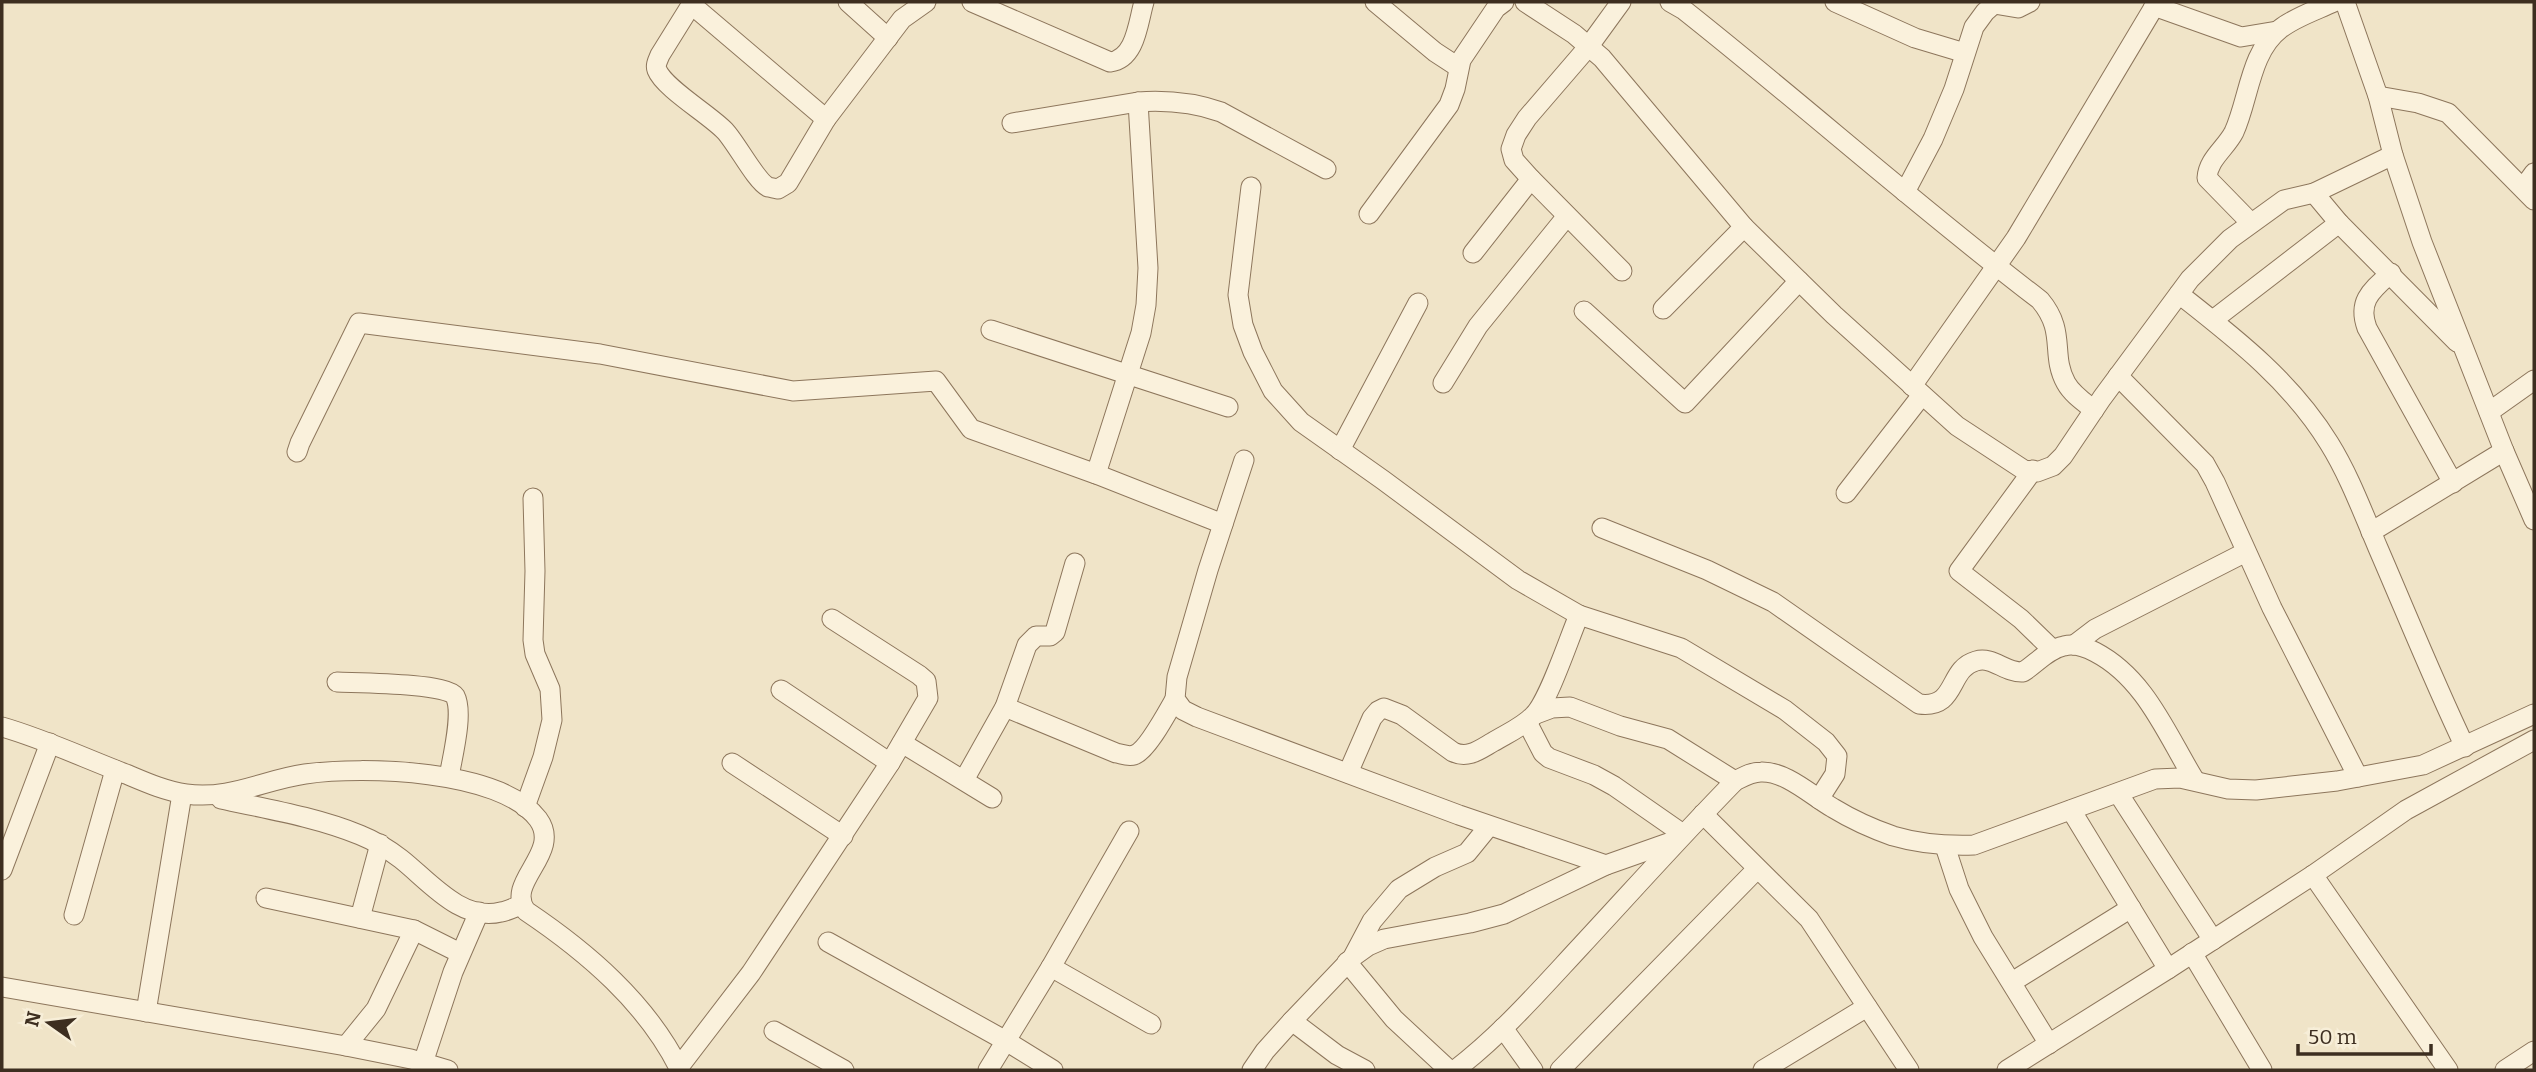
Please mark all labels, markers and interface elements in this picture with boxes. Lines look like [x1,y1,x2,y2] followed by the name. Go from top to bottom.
[14,988,84,1058] north arrow
[20,1009,46,1029] text: N
[2298,1012,2431,1056] scale bar
[2308,1024,2357,1050] text: 50 m

